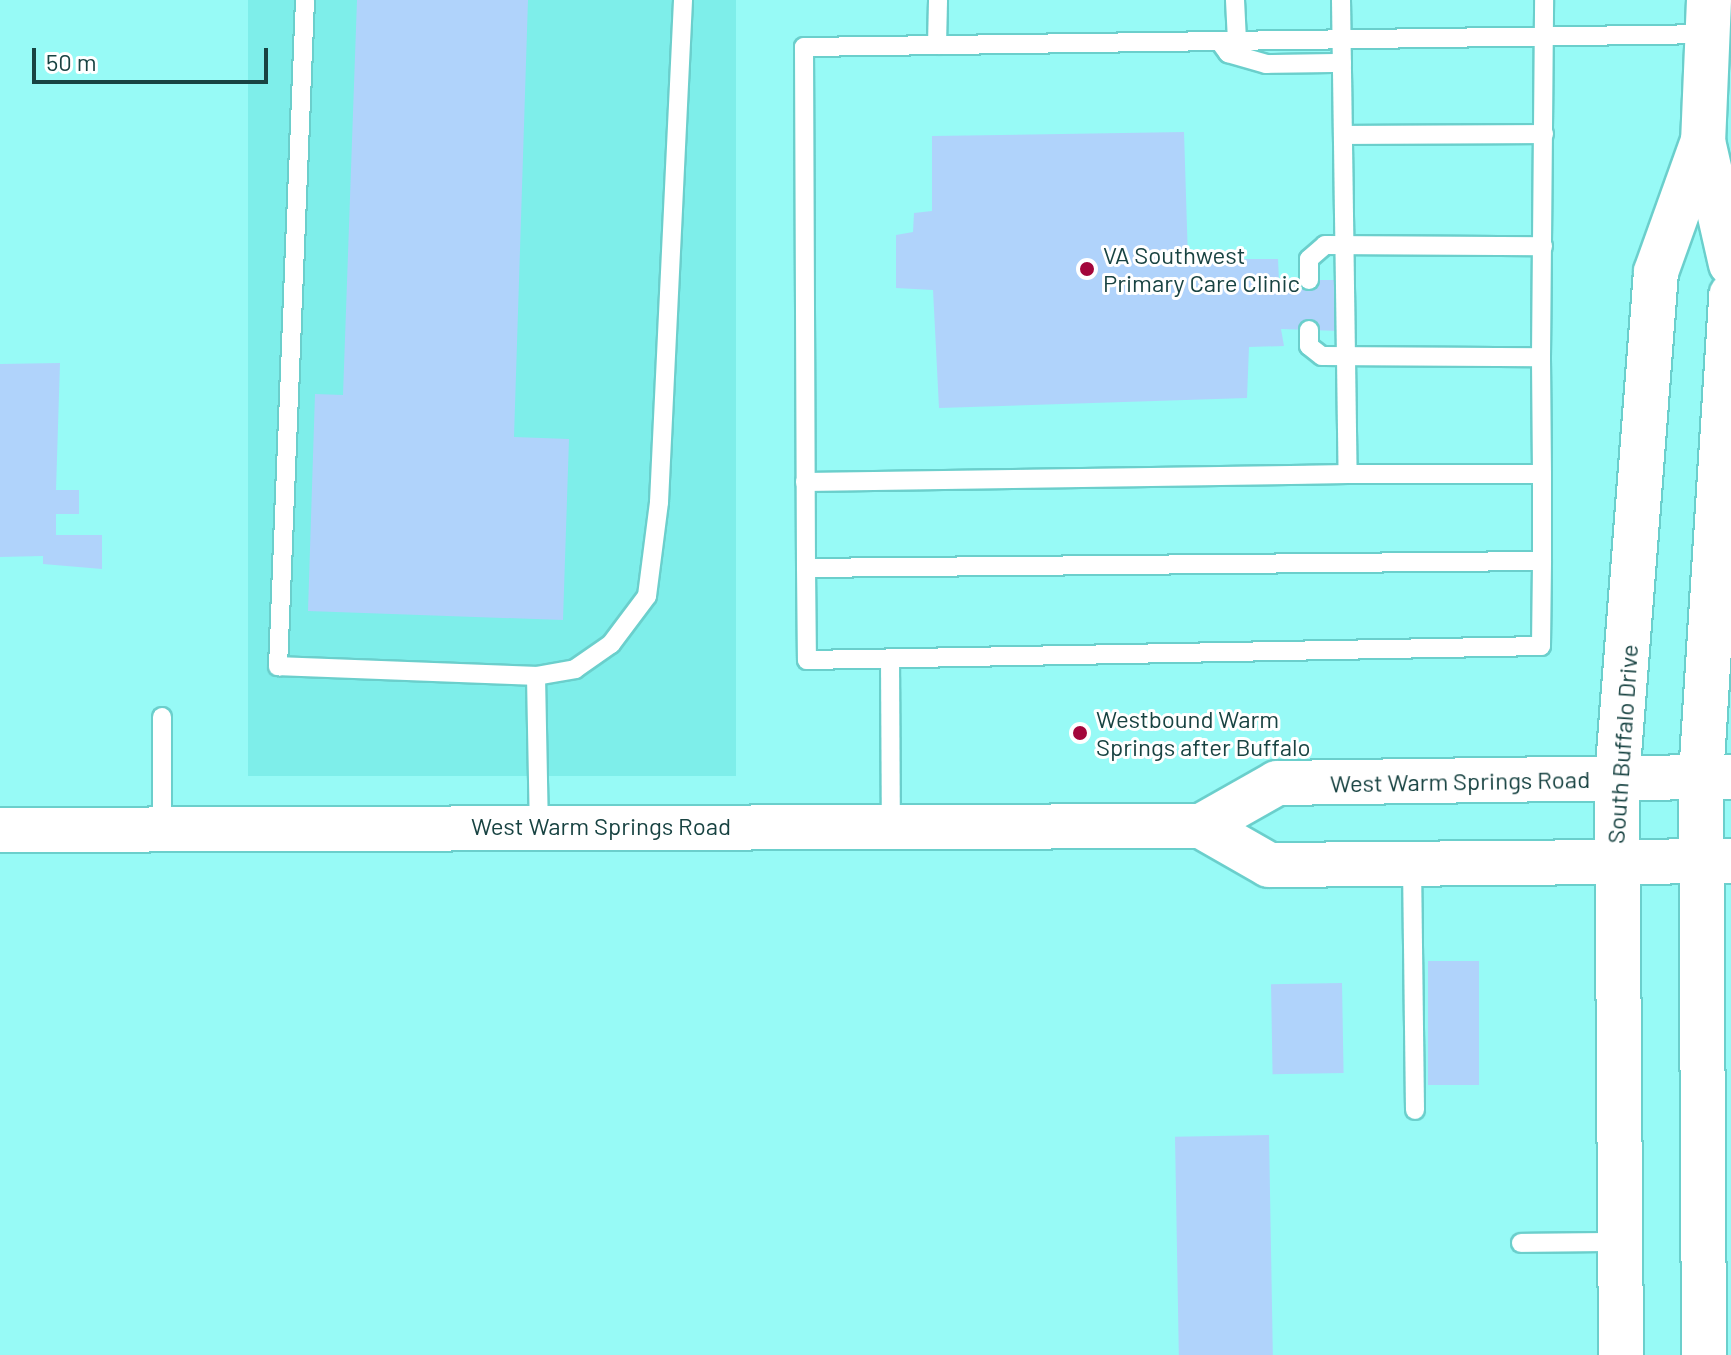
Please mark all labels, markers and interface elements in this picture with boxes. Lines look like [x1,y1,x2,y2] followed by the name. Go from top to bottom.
[36,32,272,82] scale bar
[46,47,97,76] text: 50 m
[1103,241,1300,297] place label: VA Southwest Primary Care Clinic
[1078,260,1096,278] marker: VA Southwest Primary Care Clinic
[1601,643,1643,845] street label: South Buffalo Drive
[1096,705,1311,761] place label: Westbound Warm Springs after Buffalo
[1071,724,1089,742] marker: Westbound Warm Springs after Buffalo
[1330,764,1590,798] street label: West Warm Springs Road
[471,812,731,840] street label: West Warm Springs Road

